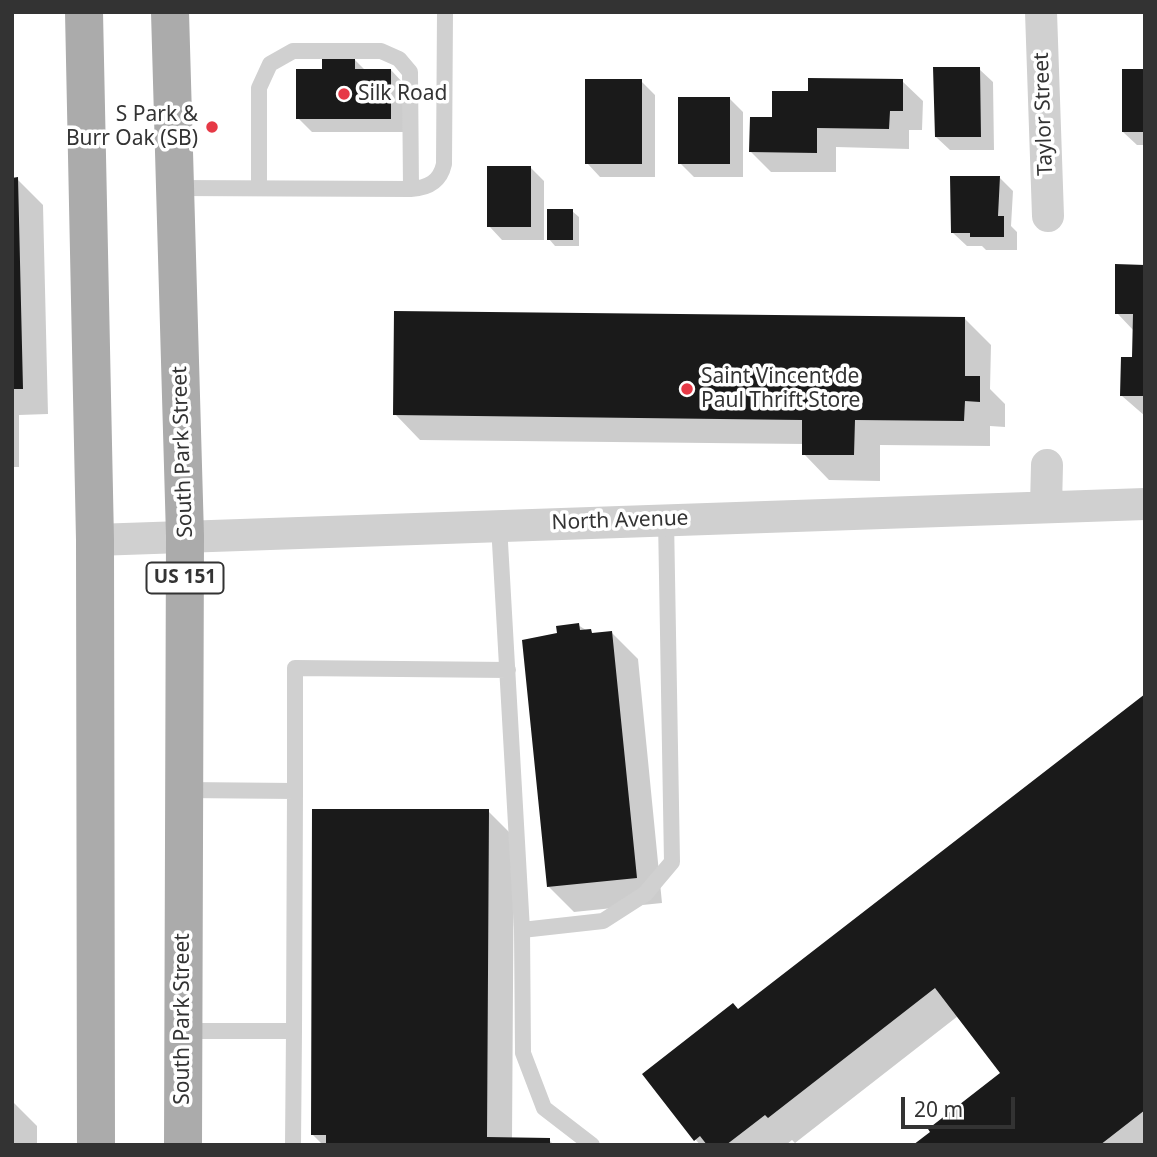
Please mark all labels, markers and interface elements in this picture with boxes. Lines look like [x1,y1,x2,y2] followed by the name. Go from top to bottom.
[1029,52,1059,176] street label: Taylor Street
[358,81,448,107] place label: Silk Road
[336,86,352,102] marker: Silk Road
[66,102,198,152] place label: S Park & Burr Oak (SB)
[204,119,220,135] marker: S Park & Burr Oak (SB)
[701,364,860,414] place label: Saint Vincent de Paul Thrift Store
[167,366,199,538] street label: South Park Street
[679,381,695,397] marker: Saint Vincent de Paul Thrift Store
[551,506,689,536] street label: North Avenue
[146,562,224,594] road number: US 151
[170,933,196,1105] street label: South Park Street
[905,1084,1019,1128] scale bar
[914,1095,963,1123] text: 20 m

